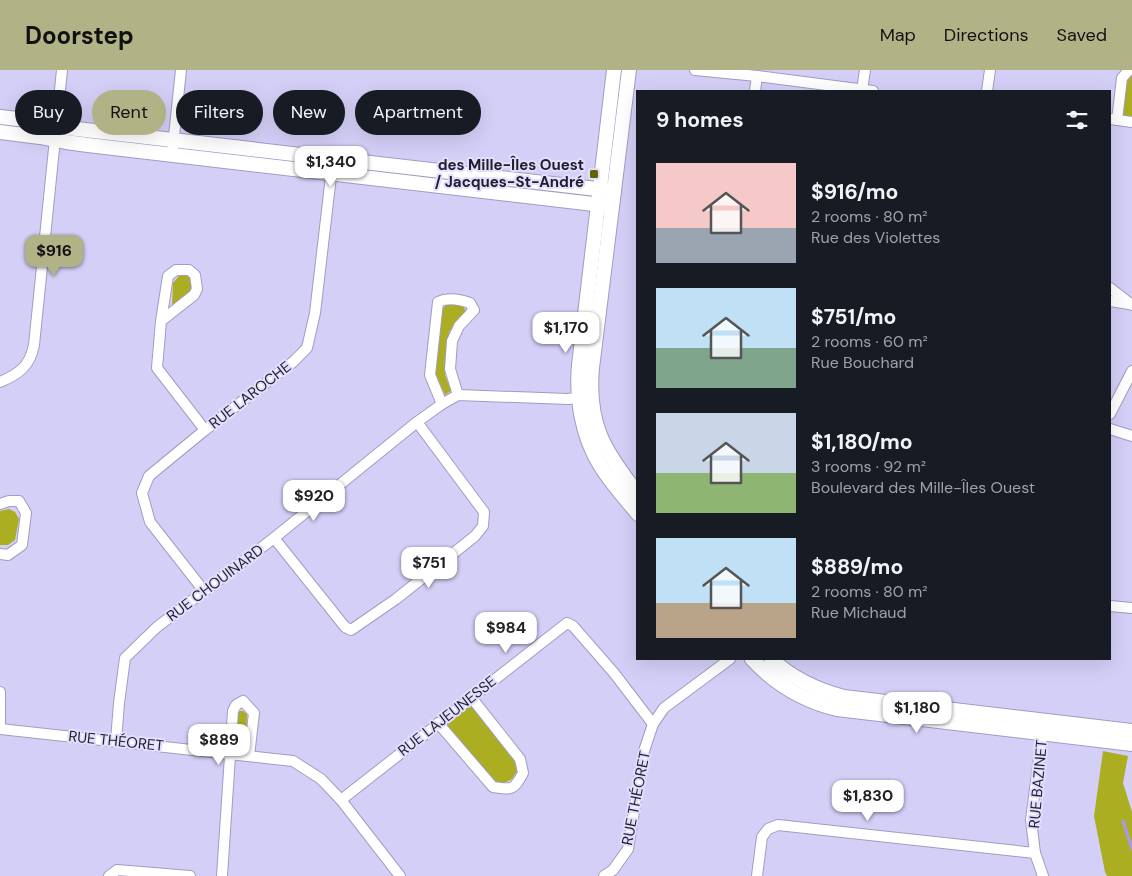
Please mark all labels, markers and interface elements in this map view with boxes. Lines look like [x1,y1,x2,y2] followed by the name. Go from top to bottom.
[25,20,134,51] text: Doorstep
[880,23,916,47] text: Map
[944,23,1029,47] text: Directions
[1057,23,1107,47] text: Saved
[15,90,82,135] chip: Buy
[92,90,166,135] chip: Rent
[176,90,263,135] chip: Filters
[273,90,345,135] chip: New
[355,90,481,135] chip: Apartment
[656,106,744,134] text: 9 homes
[1063,106,1091,134] icon: filters
[290,146,372,188] pin: $1,340
[306,151,356,172] text: $1,340
[435,155,584,192] place label: des Mille-Îles Ouest / Jacques-St-André
[588,168,600,180] marker: des Mille-Îles Ouest / Jacques-St-André
[811,178,898,206] text: $916/mo
[696,183,756,243] icon: home
[811,206,928,227] text: 2 rooms · 80 m²
[811,227,940,248] text: Rue des Violettes
[24,234,84,277] pin: $916
[36,240,72,261] text: $916
[811,303,896,331] text: $751/mo
[696,308,756,368] icon: home
[525,312,607,354] pin: $1,170
[543,317,589,338] text: $1,170
[811,331,928,352] text: 2 rooms · 60 m²
[811,352,914,373] text: Rue Bouchard
[205,357,295,433] street label: RUE LAROCHE
[811,428,913,456] text: $1,180/mo
[696,433,756,493] icon: home
[811,456,926,477] text: 3 rooms · 92 m²
[811,477,1035,498] text: Boulevard des Mille-Îles Ouest
[284,480,344,522] pin: $920
[294,485,334,506] text: $920
[162,540,268,626] street label: RUE CHOUINARD
[399,546,459,589] pin: $751
[412,552,446,573] text: $751
[811,553,903,581] text: $889/mo
[696,558,756,618] icon: home
[811,581,928,602] text: 2 rooms · 80 m²
[811,602,907,623] text: Rue Michaud
[476,612,536,654] pin: $984
[486,617,526,638] text: $984
[394,671,500,761] street label: RUE LAJEUNESSE
[876,692,958,734] pin: $1,180
[894,697,940,718] text: $1,180
[189,724,249,766] pin: $889
[67,726,165,756] street label: RUE THÉORET
[199,729,239,750] text: $889
[1024,739,1052,829] street label: RUE BAZINET
[617,749,655,847] street label: RUE THÉORET
[827,780,909,822] pin: $1,830
[843,785,893,806] text: $1,830

